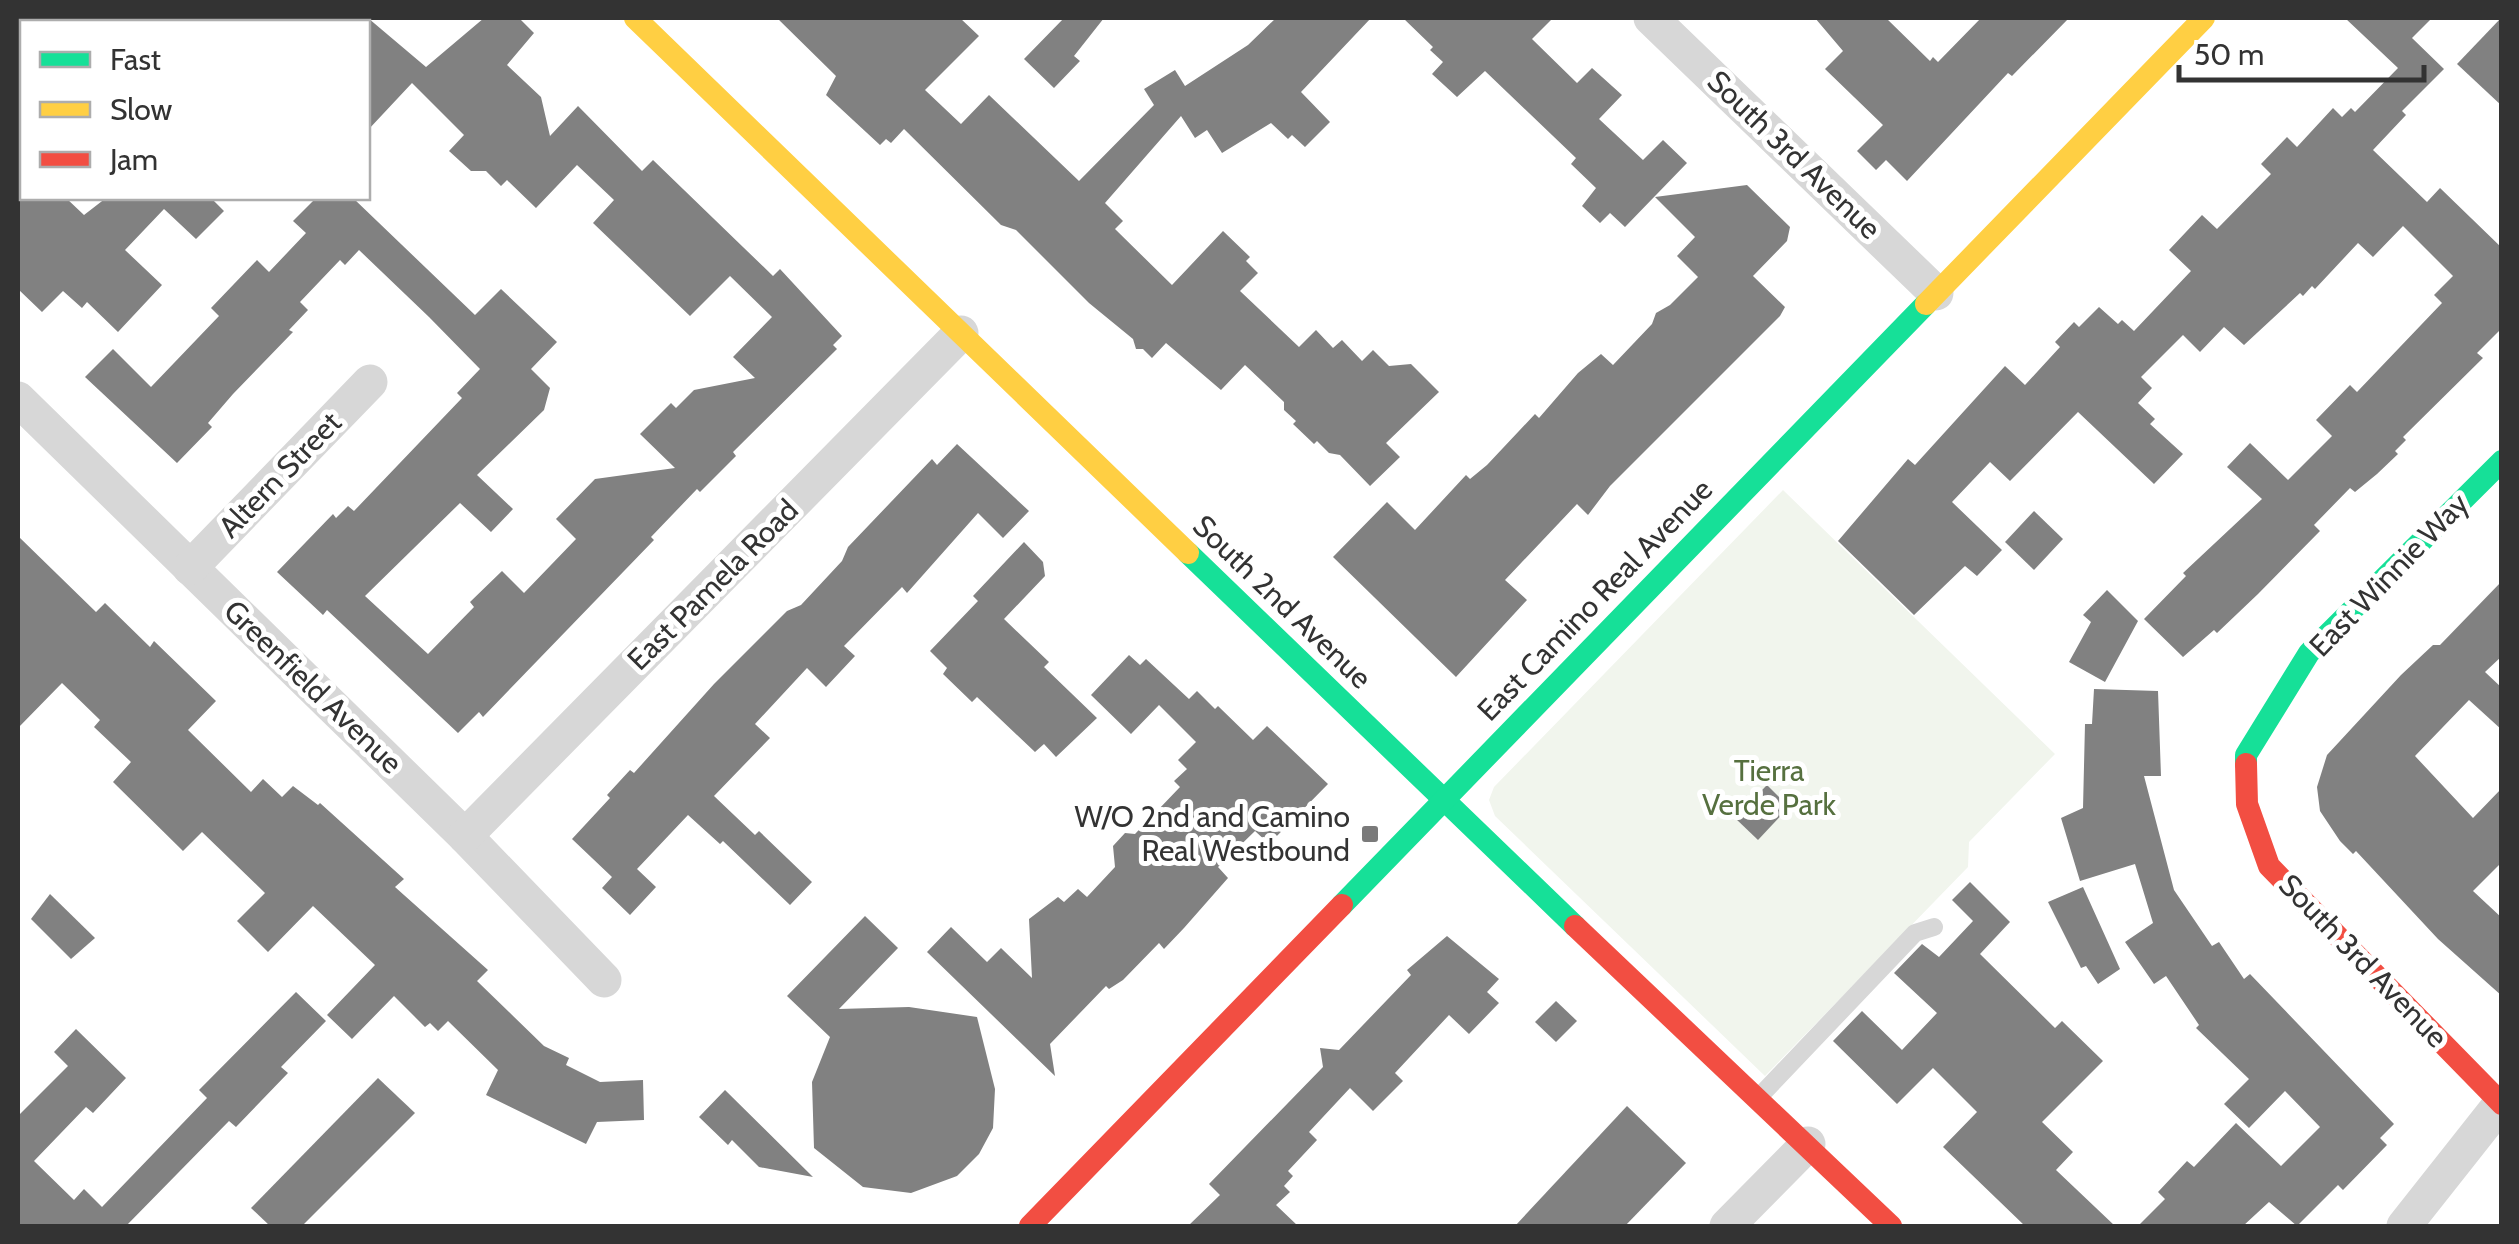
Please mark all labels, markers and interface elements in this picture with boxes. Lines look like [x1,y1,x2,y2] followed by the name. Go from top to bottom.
[20,20,370,200] legend
[2179,20,2424,82] scale bar
[2194,36,2264,73] text: 50 m
[110,41,161,78] text: Fast
[1700,63,1889,247] street label: South 3rd Avenue
[110,91,173,128] text: Slow
[109,141,158,178] text: Jam
[211,404,349,545] street label: Altern Street
[1469,471,1720,728] street label: East Camino Real Avenue
[2301,485,2476,664] street label: East Winnie Way
[620,492,806,678] street label: East Pamela Road
[1185,507,1379,696] street label: South 2nd Avenue
[217,592,410,781] street label: Greenfield Avenue
[1702,752,1836,823] park label: Tierra Verde Park
[1074,798,1350,869] place label: W/O 2nd and Camino Real Westbound
[1359,823,1381,845] marker: W/O 2nd and Camino Real Westbound
[2271,866,2455,1055] street label: South 3rd Avenue

